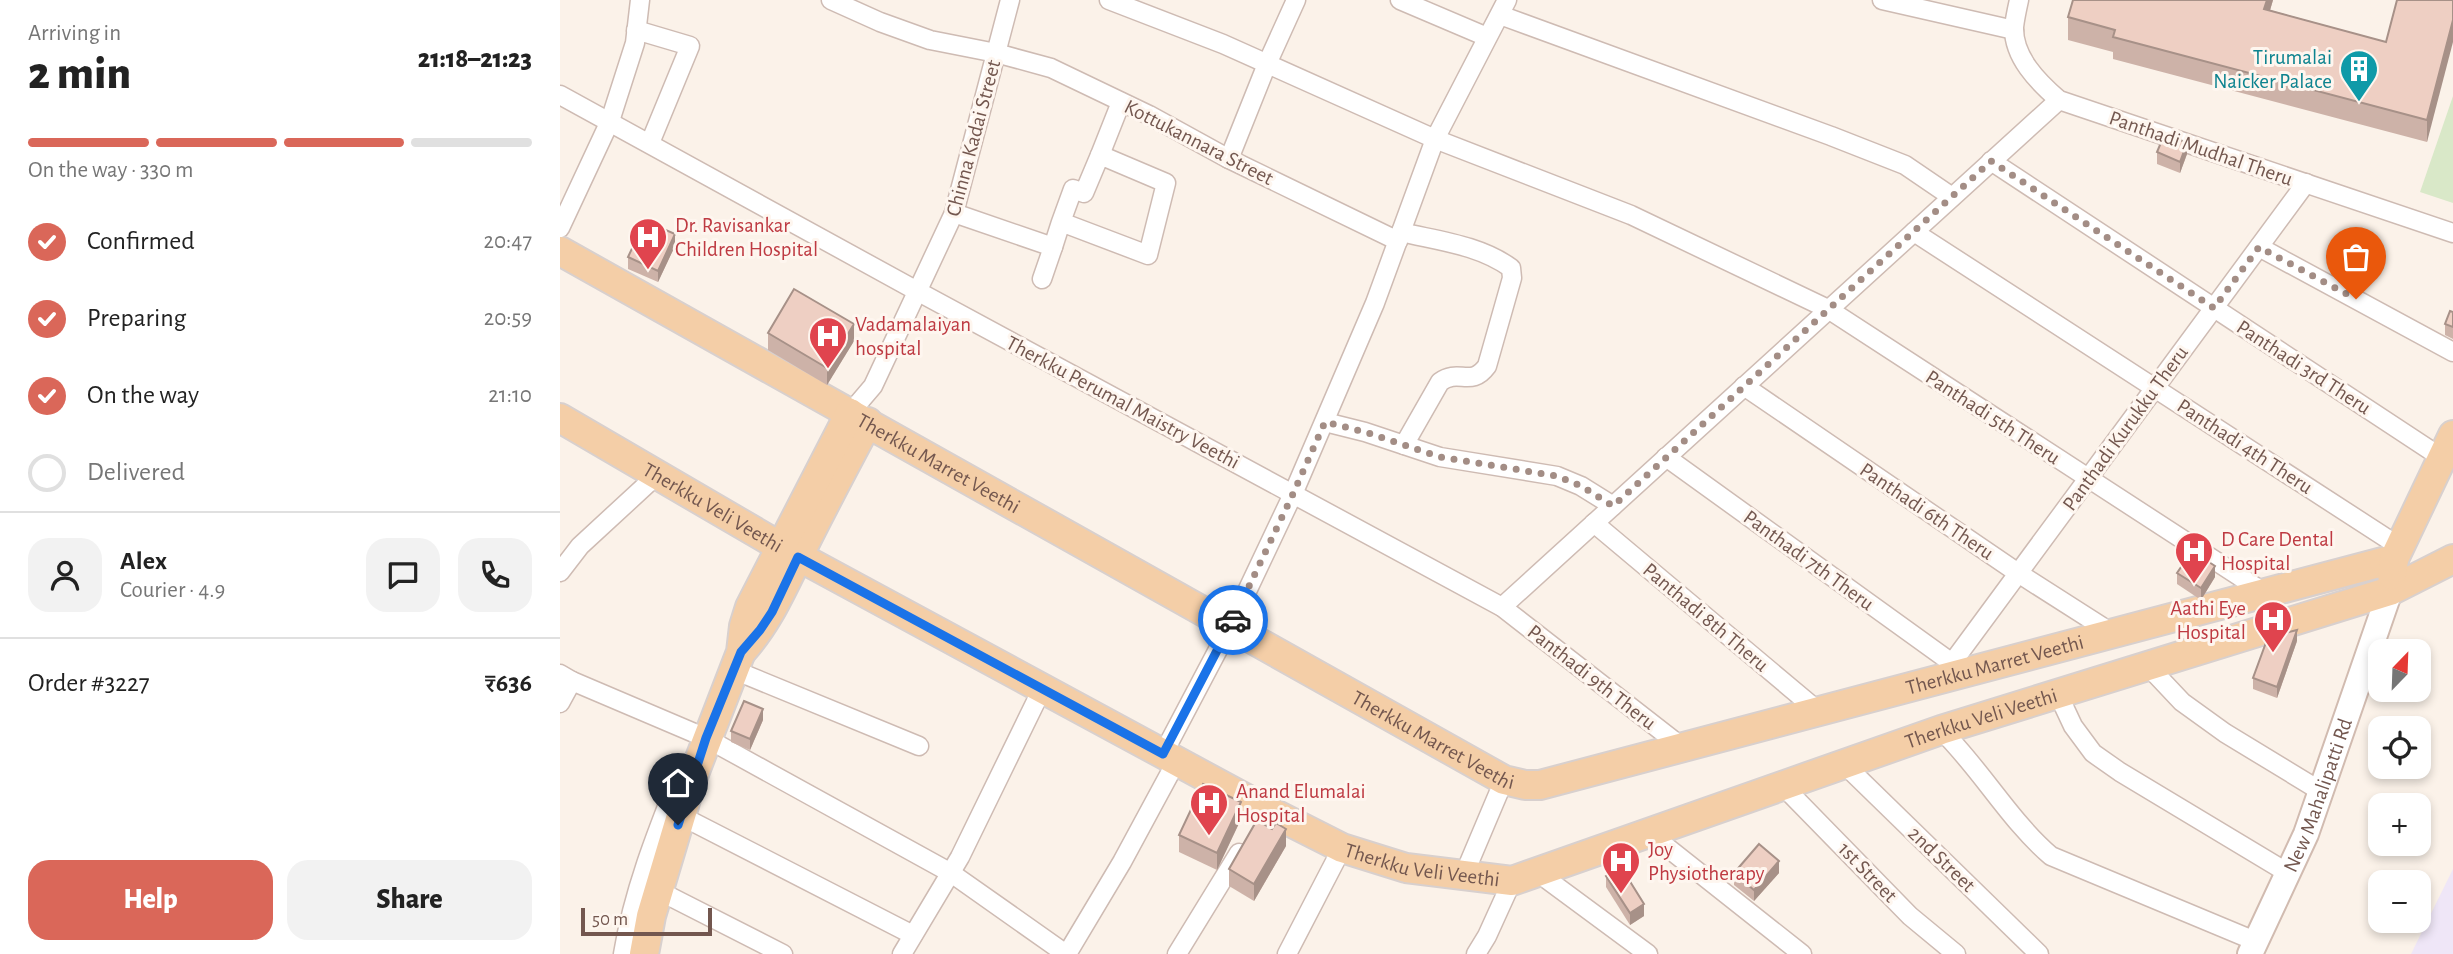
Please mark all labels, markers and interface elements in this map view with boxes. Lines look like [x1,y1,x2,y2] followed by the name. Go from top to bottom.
[28,22,121,45] text: Arriving in
[418,46,532,72] text: 21:18–21:23
[2213,47,2332,92] place label: Tirumalai Naicker Palace
[2338,48,2380,103] building icon: Tirumalai Naicker Palace
[28,51,131,97] text: 2 min
[942,57,1005,219] street label: Chinna Kadai Street
[1121,96,1277,189] street label: Kottukannara Street
[2106,107,2296,190] street label: Panthadi Mudhal Theru
[28,159,193,182] text: On the way · 330 m
[675,215,818,260] place label: Dr. Ravisankar Children Hospital
[627,216,669,271] hospital icon: Dr. Ravisankar Children Hospital
[28,223,66,261] icon: check
[2326,227,2386,299] pin
[87,228,195,254] text: Confirmed
[483,230,532,253] text: 20:47
[2337,238,2375,276] icon: bag
[28,300,66,338] icon: check
[87,305,186,331] text: Preparing
[484,307,532,330] text: 20:59
[855,314,971,359] place label: Vadamalaiyan hospital
[807,315,849,370] hospital icon: Vadamalaiyan hospital
[2233,316,2375,419] street label: Panthadi 3rd Theru
[1003,332,1243,473] street label: Therkku Perumal Maistry Veethi
[2059,342,2192,515] street label: Panthadi Kurukku Theru
[1922,366,2064,469] street label: Panthadi 5th Theru
[28,377,66,415] icon: check
[87,382,199,408] text: On the way
[488,384,532,407] text: 21:10
[2173,395,2316,498] street label: Panthadi 4th Theru
[853,410,1023,518] street label: Therkku Marret Veethi
[87,459,185,485] text: Delivered
[639,459,786,557] street label: Therkku Veli Veethi
[1856,459,1998,564] street label: Panthadi 6th Theru
[1740,506,1878,615] street label: Panthadi 7th Theru
[2221,529,2334,574] place label: D Care Dental Hospital
[2173,530,2215,585] hospital icon: D Care Dental Hospital
[28,538,102,612] button: person
[366,538,440,612] button: chat
[458,538,532,612] button: phone
[120,548,167,574] text: Alex
[1639,559,1773,676] street label: Panthadi 8th Theru
[120,579,225,602] text: Courier · 4.9
[1198,585,1268,655] courier
[2170,598,2246,643] place label: Aathi Eye Hospital
[2252,599,2294,654] hospital icon: Aathi Eye Hospital
[1214,601,1252,639] icon: car
[1524,621,1660,734] street label: Panthadi 9th Theru
[1904,632,2086,699] street label: Therkku Marret Veethi
[2368,639,2431,702] north arrow
[2368,639,2431,933] map controls
[28,670,150,696] text: Order #3227
[485,670,532,696] text: ₹636
[1902,685,2060,753] street label: Therkku Veli Veethi
[1348,687,1516,793] street label: Therkku Marret Veethi
[2280,716,2356,875] street label: New Mahalipatti Rd
[2368,716,2431,779] button: locate
[648,753,708,825] pin
[659,764,697,802] icon: home
[1236,781,1366,826] place label: Anand Elumalai Hospital
[1188,782,1230,837] hospital icon: Anand Elumalai Hospital
[2368,793,2431,856] button: +
[1904,823,1979,896] street label: 2nd Street
[1834,838,1901,907] street label: 1st Street
[1342,839,1501,890] street label: Therkku Veli Veethi
[1648,839,1765,884] place label: Joy Physiotherapy
[1600,840,1642,895] hospital icon: Joy Physiotherapy
[28,860,273,940] button: Help
[287,860,532,940] button: Share
[2368,870,2431,933] button: −
[581,905,712,937] scale bar
[592,910,628,929] text: 50 m

